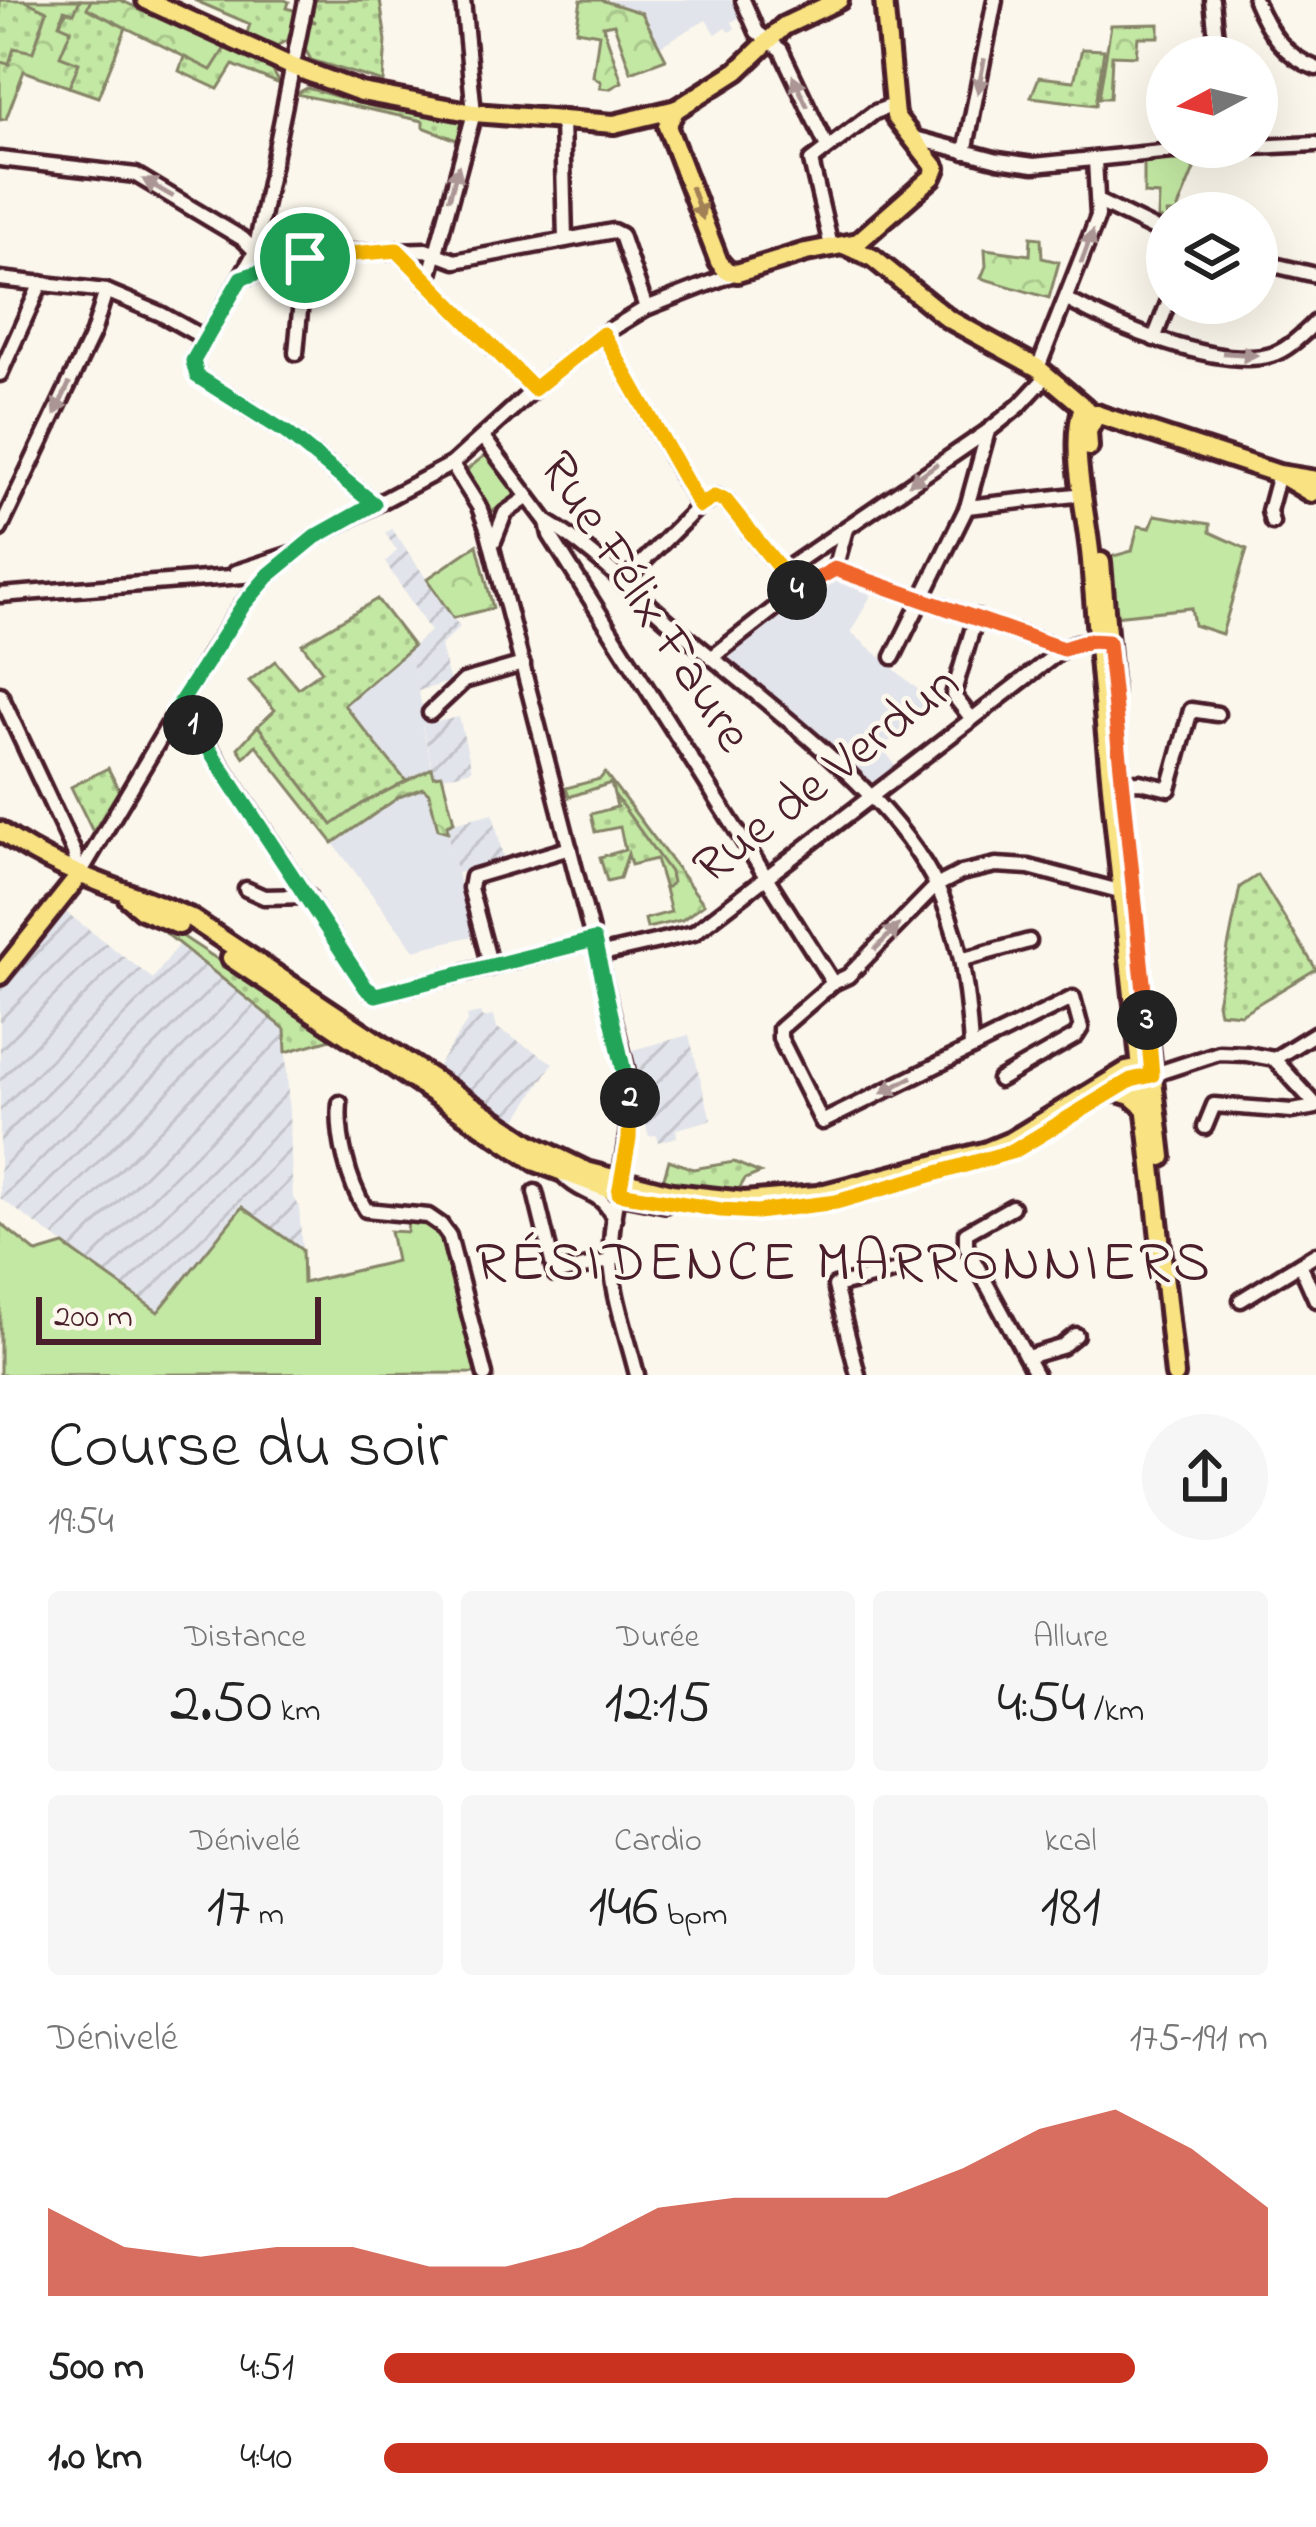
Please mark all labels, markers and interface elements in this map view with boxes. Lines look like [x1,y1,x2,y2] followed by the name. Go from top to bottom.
[1146,36,1278,168] north arrow
[1146,36,1278,324] map controls
[970,58,989,96] one-way arrow
[790,73,810,108] one-way arrow
[446,163,464,200] one-way arrow
[141,178,175,199] one-way arrow
[689,185,707,221] one-way arrow
[1146,192,1278,324] button: layers
[254,207,356,309] pin
[272,225,338,291] icon: arrive
[1078,229,1097,265] one-way arrow
[1222,345,1259,364] one-way arrow
[52,382,72,417] one-way arrow
[516,437,770,770] street label: Rue Félix Faure
[907,462,939,486] one-way arrow
[767,560,827,620] pin: 4
[790,566,804,614] text: 4
[678,648,978,906] street label: Rue de Verdun
[163,695,223,755] pin: 1
[188,701,198,749] text: 1
[872,923,900,952] one-way arrow
[1117,990,1177,1050] pin: 3
[1140,996,1154,1044] text: 3
[600,1068,660,1128] pin: 2
[622,1074,638,1122] text: 2
[879,1074,914,1094] one-way arrow
[475,1224,1213,1307] district label: RÉSIDENCE MARRONNIERS
[36,1291,321,1344] scale bar
[54,1294,133,1342] text: 200 m
[48,1401,448,1497] text: Course du soir
[1142,1414,1268,1540] button: share
[48,1494,114,1551] text: 19:54
[185,1614,306,1662] text: Distance
[617,1614,699,1662] text: Durée
[1033,1614,1108,1662] text: Allure
[170,1662,272,1749] text: 2.50
[604,1662,712,1749] text: 12:15
[997,1662,1086,1749] text: 4:54
[272,1688,321,1736] text: km
[1086,1688,1144,1736] text: /km
[190,1818,300,1866] text: Dénivelé
[614,1818,702,1866] text: Cardio
[1044,1818,1097,1866] text: kcal
[206,1866,250,1953] text: 17
[588,1866,658,1953] text: 146
[1040,1866,1101,1953] text: 181
[250,1892,284,1940] text: m
[658,1892,728,1940] text: bpm
[48,2011,178,2068] text: Dénivelé
[1129,2011,1268,2068] text: 175–191 m
[48,2340,144,2397] text: 500 m
[240,2340,294,2397] text: 4:51
[48,2430,142,2487] text: 1.0 km
[240,2430,292,2487] text: 4:40

